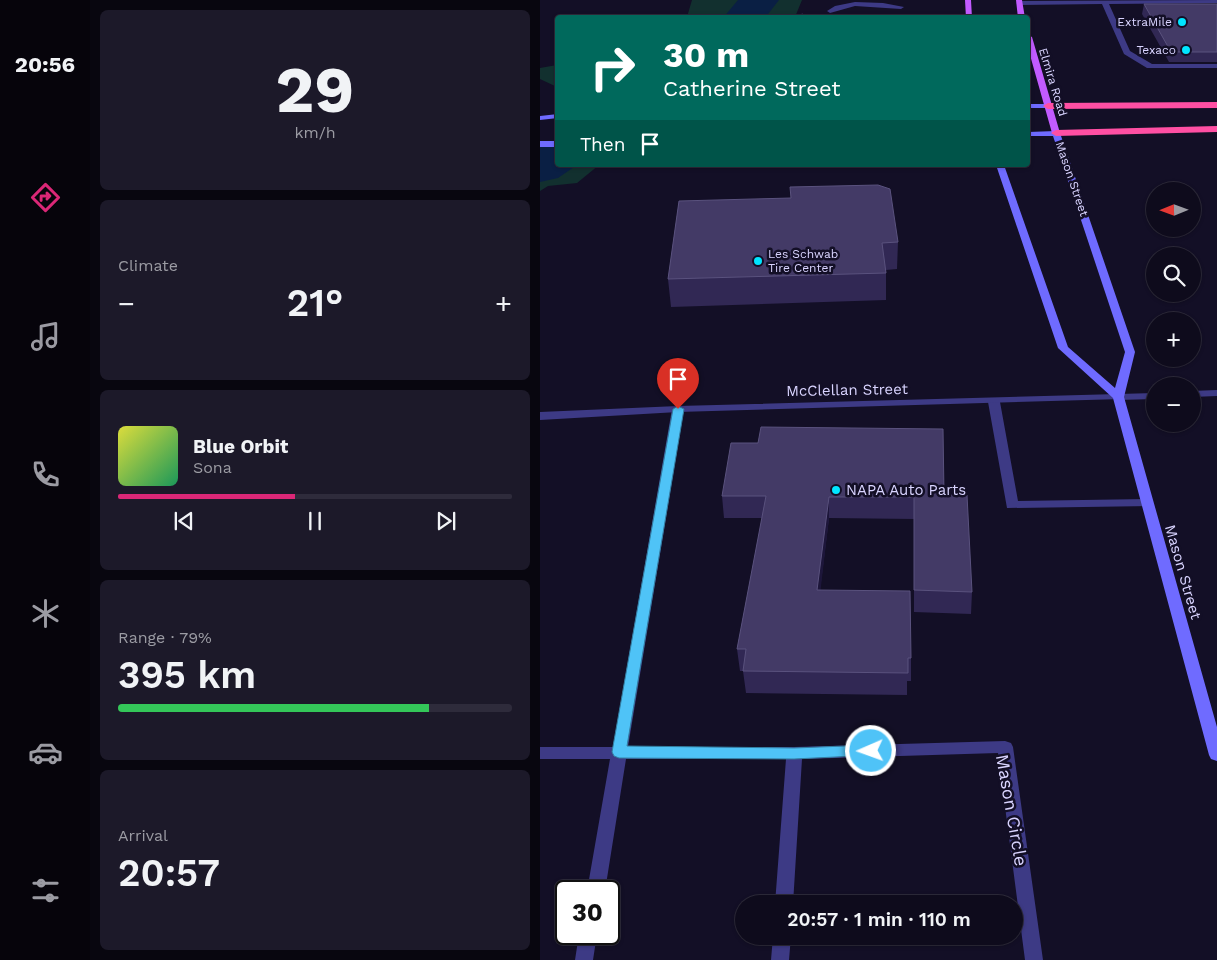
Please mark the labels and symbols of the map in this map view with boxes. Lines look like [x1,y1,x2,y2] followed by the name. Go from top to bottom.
[1117,15,1172,29] place label: ExtraMile
[1176,16,1188,28] marker: ExtraMile
[1136,43,1176,57] place label: Texaco
[1180,44,1192,56] marker: Texaco
[1036,46,1070,118] street label: Elmira Road
[1053,140,1091,218] street label: Mason Street
[1146,182,1201,238] north arrow
[768,247,838,275] place label: Les Schwab Tire Center
[752,255,764,267] marker: Les Schwab Tire Center
[657,358,699,409] pin
[786,380,909,400] street label: McClellan Street
[846,481,966,499] place label: NAPA Auto Parts
[830,484,842,496] marker: NAPA Auto Parts
[1161,523,1205,622] street label: Mason Street
[844,724,896,776] position arrow
[992,752,1032,868] street label: Mason Circle
[555,880,620,945] speed limit sign: 30

